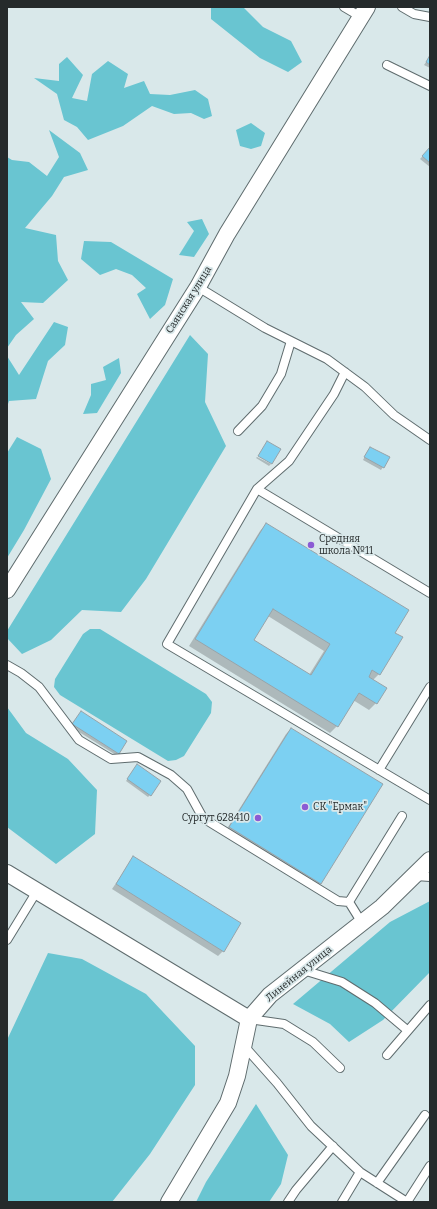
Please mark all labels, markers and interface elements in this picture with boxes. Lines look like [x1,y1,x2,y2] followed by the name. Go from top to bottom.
[164,264,214,336] street label: Саянская улица
[319,533,373,556] place label: Средняя школа №11
[306,540,316,550] marker: Средняя школа №11
[313,801,367,813] place label: СК "Ермак"
[300,802,310,812] marker: СК "Ермак"
[182,812,250,824] place label: Сургут 628410
[253,813,263,823] marker: Сургут 628410
[264,944,334,1004] street label: Линейная улица

